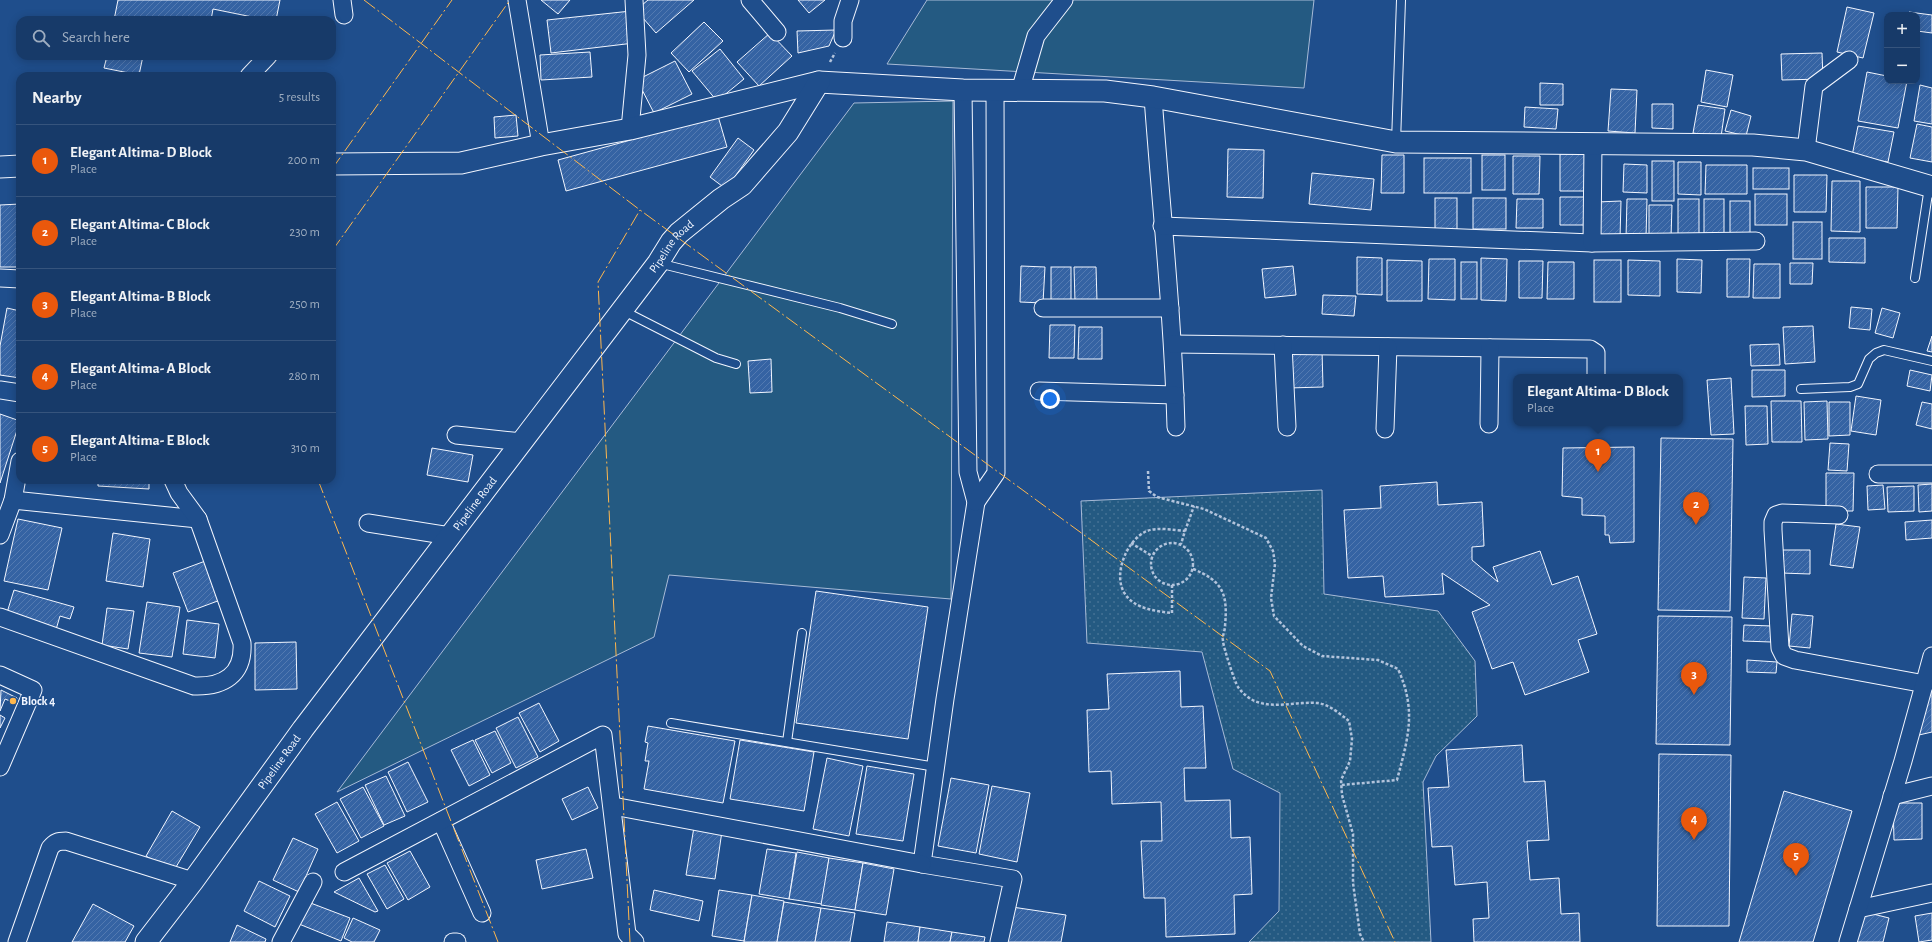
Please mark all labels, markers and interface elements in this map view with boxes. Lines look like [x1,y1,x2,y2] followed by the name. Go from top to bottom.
[1884,12,1920,84] map controls
[1884,12,1920,48] button: +
[16,16,336,60] search box
[30,27,52,49] icon: search
[62,30,130,45] text: Search here
[1884,48,1920,84] button: −
[32,89,82,106] text: Nearby
[279,91,320,104] text: 5 results
[70,145,212,160] text: Elegant Altima- D Block
[43,154,47,167] text: 1
[288,154,320,167] text: 200 m
[70,163,97,176] text: Place
[70,217,210,232] text: Elegant Altima- C Block
[647,218,696,275] street label: Pipeline Road
[42,226,48,239] text: 2
[289,226,320,239] text: 230 m
[70,235,97,248] text: Place
[70,289,211,304] text: Elegant Altima- B Block
[42,298,48,311] text: 3
[289,298,320,311] text: 250 m
[70,307,97,320] text: Place
[70,361,211,376] text: Elegant Altima- A Block
[42,370,48,383] text: 4
[289,370,320,383] text: 280 m
[1513,374,1683,426] popup
[70,379,97,392] text: Place
[1527,384,1669,399] text: Elegant Altima- D Block
[1040,389,1060,409] your location
[1527,402,1554,415] text: Place
[70,433,210,448] text: Elegant Altima- E Block
[1585,439,1611,472] pin: 1
[42,442,48,455] text: 5
[291,442,320,455] text: 310 m
[70,451,97,464] text: Place
[450,474,499,533] street label: Pipeline Road
[1683,492,1709,525] pin: 2
[1681,662,1707,695] pin: 3
[21,695,55,707] place label: Block 4
[8,696,18,706] marker: Block 4
[255,732,303,791] street label: Pipeline Road
[1681,807,1707,840] pin: 4
[1783,843,1809,876] pin: 5

